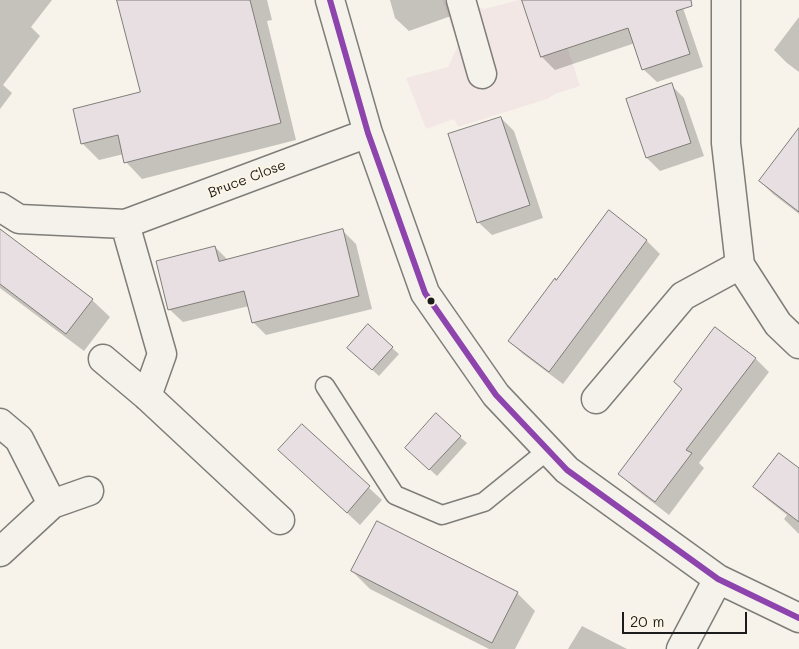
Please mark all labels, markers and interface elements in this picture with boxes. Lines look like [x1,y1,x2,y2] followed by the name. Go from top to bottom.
[206,156,288,202] street label: Bruce Close
[426,296,436,306] unlabelled marker
[624,602,749,634] scale bar
[630,611,664,631] text: 20 m

